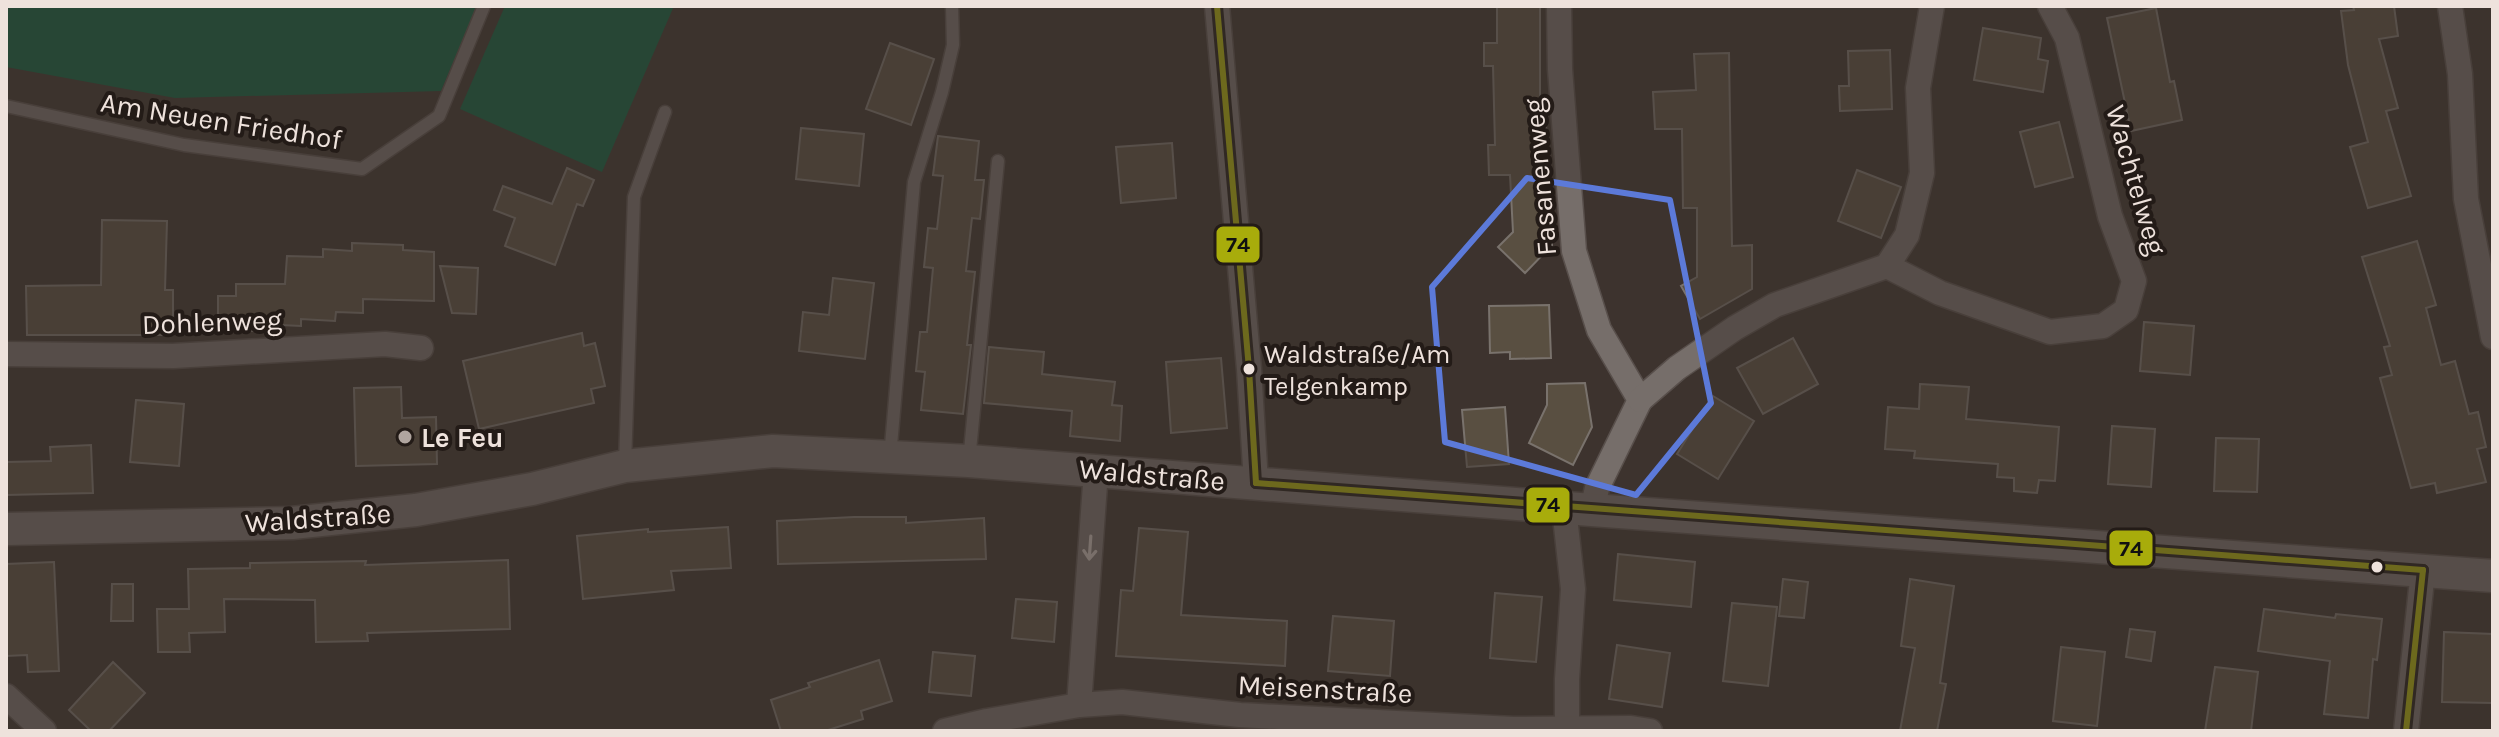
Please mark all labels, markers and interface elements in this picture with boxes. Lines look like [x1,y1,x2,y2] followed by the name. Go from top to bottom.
[98,86,344,156] street label: Am Neuen Friedhof
[1517,97,1563,257] street label: Fasanenweg
[2099,101,2173,259] street label: Wachtelweg
[1215,225,1261,264] line badge: 74
[1226,232,1250,258] text: 74
[141,303,283,341] street label: Dohlenweg
[1264,339,1450,402] place label: Waldstraße/Am Telgenkamp
[1241,361,1257,377] marker: Waldstraße/Am Telgenkamp
[421,421,504,454] place label: Le Feu
[396,428,414,446] marker: Le Feu
[1078,452,1226,498] street label: Waldstraße
[1525,486,1571,524] line badge: 74
[1536,492,1560,518] text: 74
[244,496,392,540] street label: Waldstraße
[2108,529,2154,567] line badge: 74
[1082,534,1097,561] one-way arrow
[2119,536,2143,562] text: 74
[2369,559,2385,575] unlabelled marker
[1237,668,1413,710] street label: Meisenstraße

